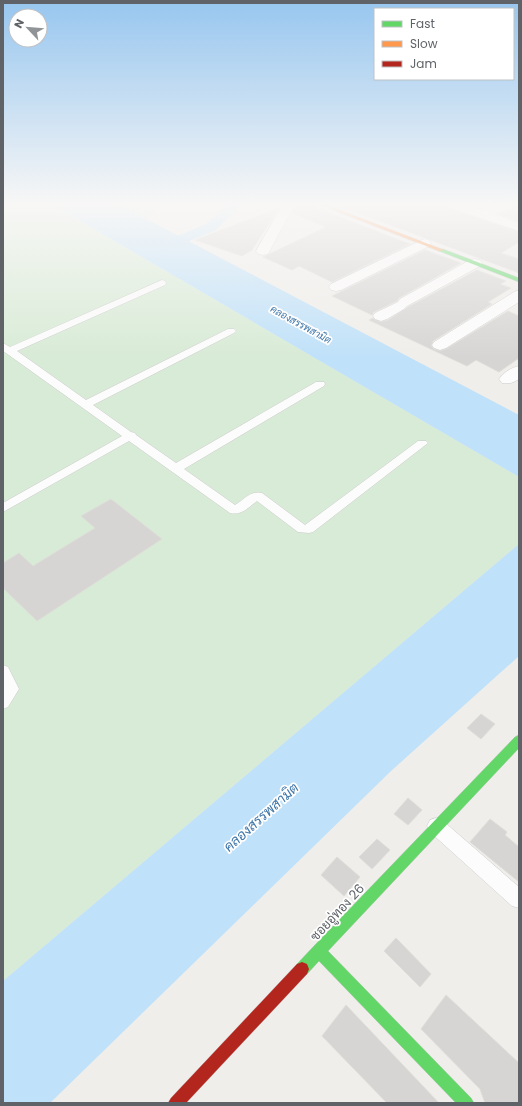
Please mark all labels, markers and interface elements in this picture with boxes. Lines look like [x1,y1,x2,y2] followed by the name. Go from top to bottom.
[8,8,48,48] north arrow
[374,8,514,80] legend
[410,15,435,32] text: Fast
[10,16,28,31] text: N
[410,35,438,52] text: Slow
[410,55,437,72] text: Jam
[267,301,334,347] water label: คลองสรรพสามิต
[219,778,303,856] water label: คลองสรรพสามิต
[306,880,369,945] street label: ซอยอู่ทอง 26

